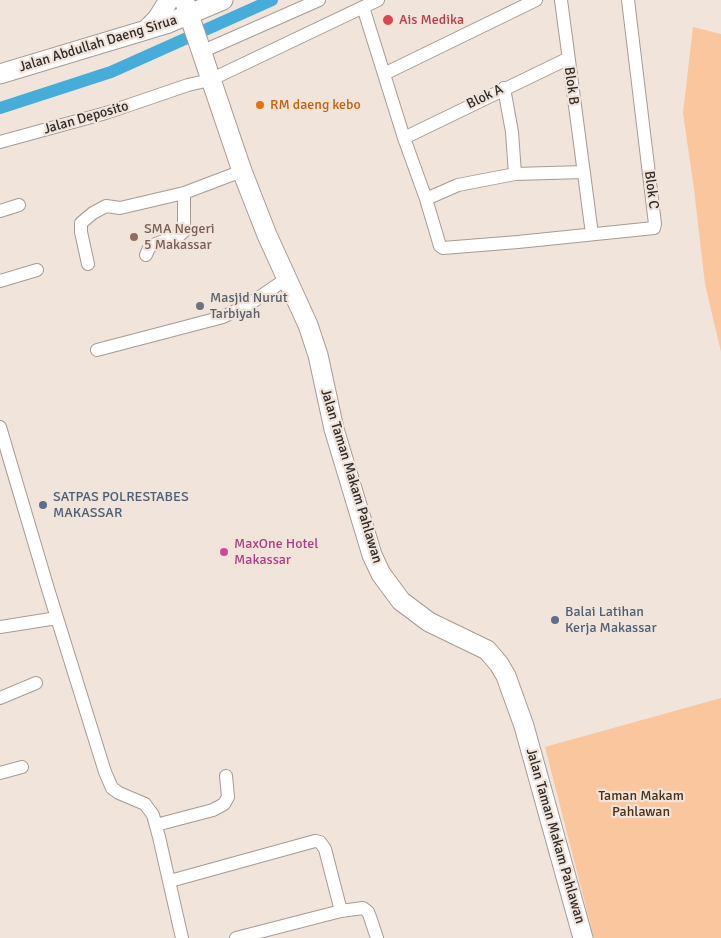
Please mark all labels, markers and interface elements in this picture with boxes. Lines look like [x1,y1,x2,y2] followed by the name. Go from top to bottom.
[17,12,179,76] street label: Jalan Abdullah Daeng Sirua
[399,12,464,28] place label: Ais Medika
[381,13,395,27] marker: Ais Medika
[560,66,582,106] street label: Blok B
[464,81,506,113] street label: Blok A
[270,97,361,113] place label: RM daeng kebo
[42,98,130,138] street label: Jalan Deposito
[254,99,266,111] marker: RM daeng kebo
[640,170,662,210] street label: Blok C
[144,221,215,253] place label: SMA Negeri 5 Makassar
[128,231,140,243] marker: SMA Negeri 5 Makassar
[210,290,288,322] place label: Masjid Nurut Tarbiyah
[194,300,206,312] marker: Masjid Nurut Tarbiyah
[316,387,386,565] street label: Jalan Taman Makam Pahlawan
[53,489,189,522] place label: SATPAS POLRESTABES MAKASSAR
[37,499,49,511] marker: SATPAS POLRESTABES MAKASSAR
[234,536,318,568] place label: MaxOne Hotel Makassar
[218,546,230,558] marker: MaxOne Hotel Makassar
[565,604,657,636] place label: Balai Latihan Kerja Makassar
[549,614,561,626] marker: Balai Latihan Kerja Makassar
[522,746,588,926] street label: Jalan Taman Makam Pahlawan
[598,788,684,820] park label: Taman Makam Pahlawan

